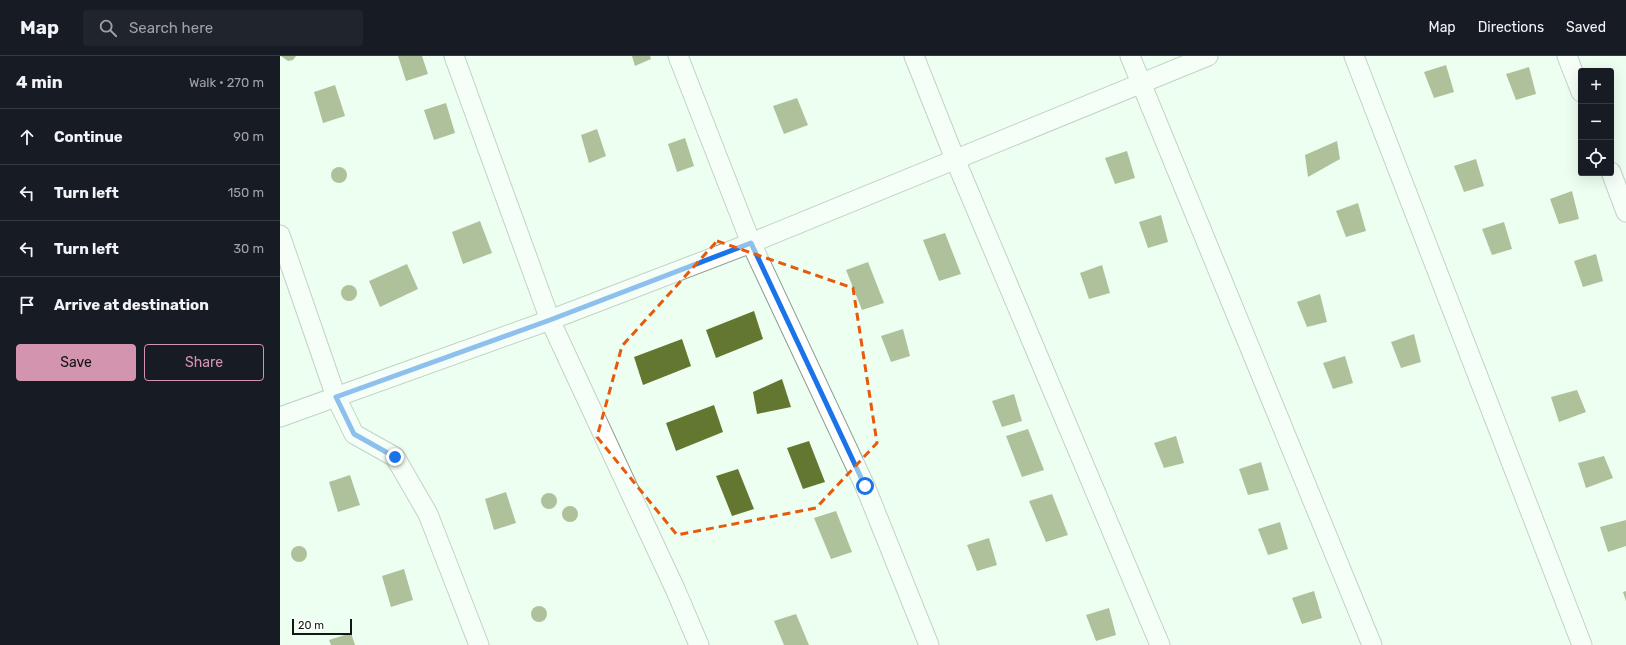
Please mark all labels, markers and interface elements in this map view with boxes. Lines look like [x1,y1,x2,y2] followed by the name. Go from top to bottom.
[83,10,363,46] search box
[20,16,59,39] text: Map
[97,17,119,39] icon: search
[129,19,213,37] text: Search here
[1429,19,1456,36] text: Map
[1478,19,1544,36] text: Directions
[1566,19,1606,36] text: Saved
[1578,68,1614,176] map controls
[1578,68,1614,104] button: +
[16,72,63,92] text: 4 min
[189,75,264,90] text: Walk · 270 m
[1578,104,1614,140] button: −
[16,126,38,148] icon: ahead
[54,128,123,146] text: Continue
[233,129,264,144] text: 90 m
[1578,140,1614,176] button: locate
[16,182,38,204] icon: left
[54,184,119,202] text: Turn left
[228,185,264,200] text: 150 m
[16,238,38,260] icon: left
[54,240,119,258] text: Turn left
[233,241,264,256] text: 30 m
[16,294,38,316] icon: arrive
[54,296,209,314] text: Arrive at destination
[16,344,136,381] button: Save
[144,344,264,381] button: Share
[386,448,404,466] route end
[856,477,874,495] route start
[292,617,352,636] scale bar
[298,619,324,632] text: 20 m

